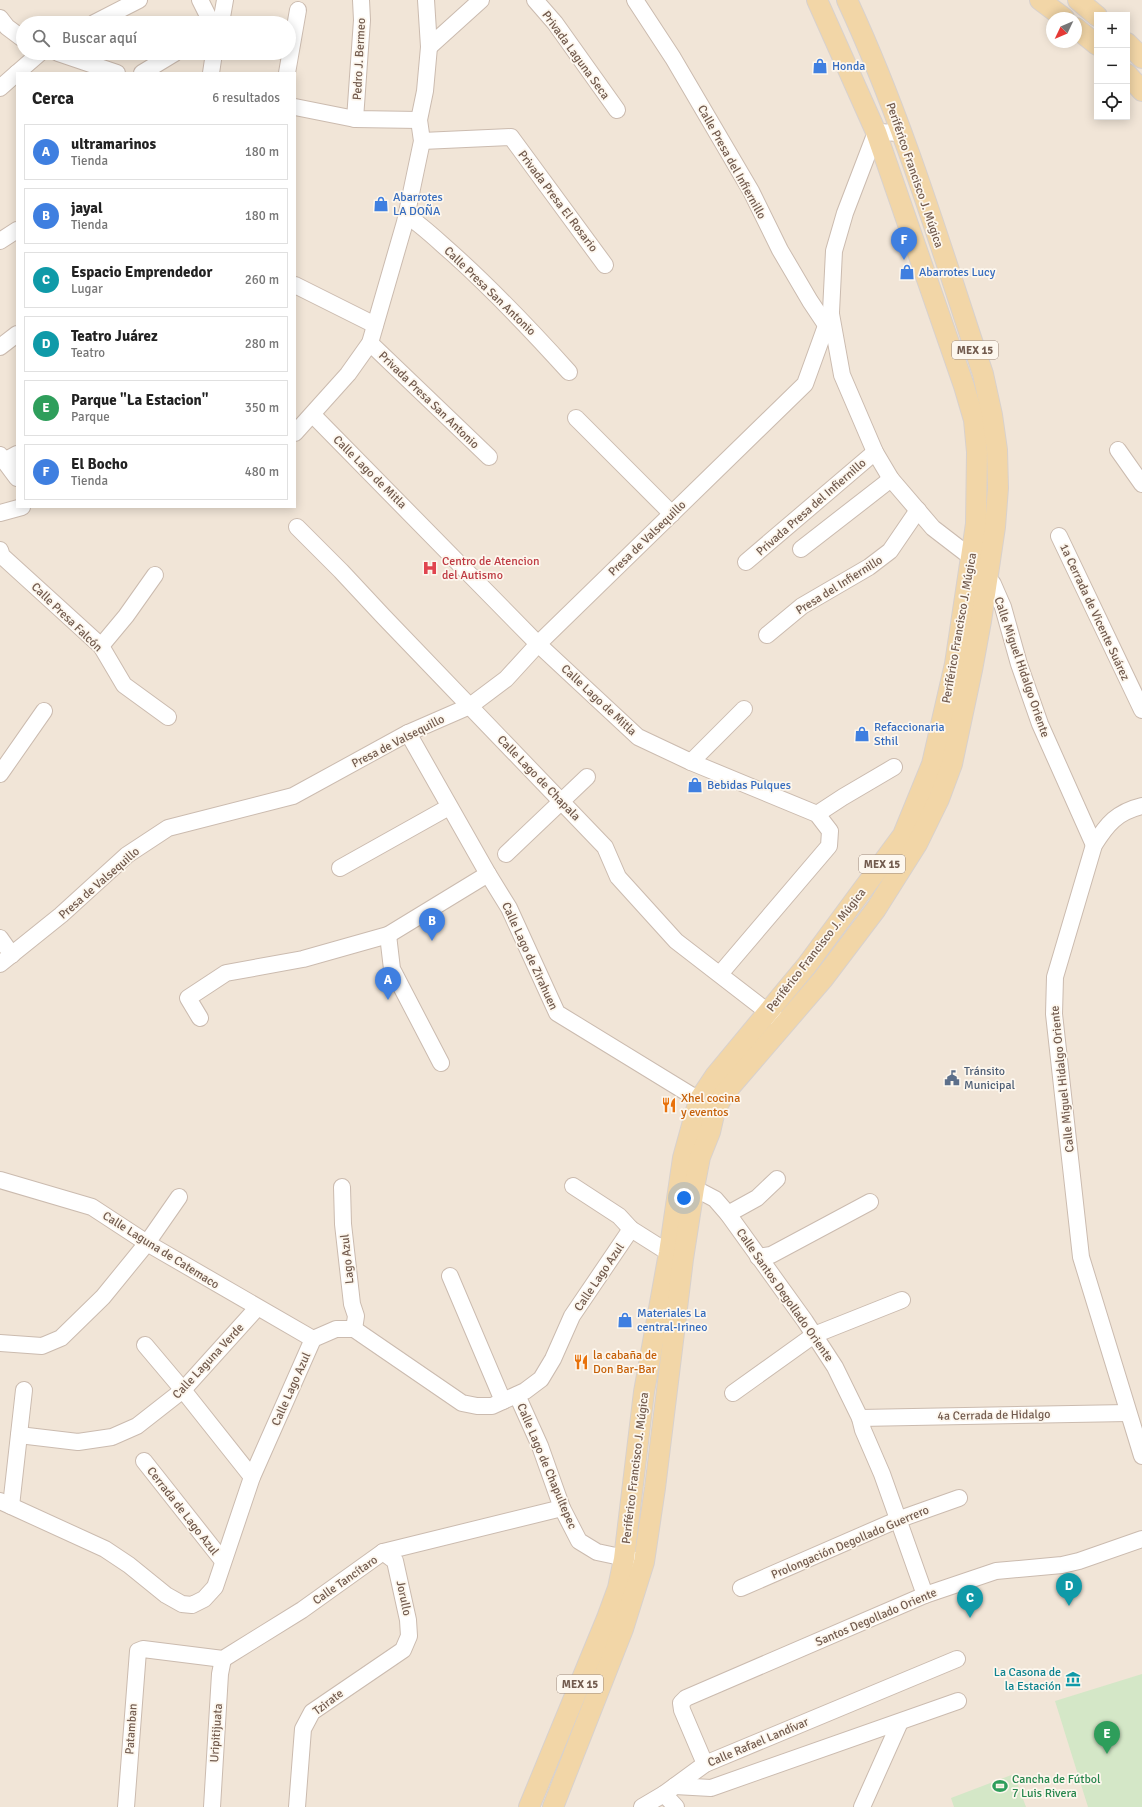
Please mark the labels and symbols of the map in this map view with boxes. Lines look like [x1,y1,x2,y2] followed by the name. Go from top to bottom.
[538,8,613,102] street label: Privada Laguna Seca
[1046,12,1082,48] north arrow
[350,18,369,101] street label: Pedro J. Bermeo
[811,57,829,75] shop icon: Honda
[832,59,865,74] place label: Honda
[883,100,947,250] street label: Periférico Francisco J. Múgica
[694,102,769,222] street label: Calle Presa del Infiernillo
[514,148,601,255] street label: Privada Presa El Rosario
[393,190,443,219] place label: Abarrotes LA DOÑA
[372,195,390,213] shop icon: Abarrotes LA DOÑA
[891,227,917,260] pin: F
[441,244,539,339] street label: Calle Presa San Antonio
[898,263,916,281] shop icon: Abarrotes Lucy
[919,265,996,280] place label: Abarrotes Lucy
[952,341,998,359] road number: MEX 15
[375,348,482,452] street label: Privada Presa San Antonio
[330,432,410,512] street label: Calle Lago de Mitla
[753,456,869,559] street label: Privada Presa del Infiernillo
[605,497,689,579] street label: Presa de Valsequillo
[1056,541,1133,683] street label: 1a Cerrada de Vicente Suárez
[939,552,980,705] street label: Periférico Francisco J. Múgica
[793,553,885,618] street label: Presa del Infiernillo
[442,554,540,583] place label: Centro de Atencion del Autismo
[421,559,439,577] hospital icon: Centro de Atencion del Autismo
[28,580,105,655] street label: Calle Presa Falcón
[990,595,1053,739] street label: Calle Miguel Hidalgo Oriente
[558,662,640,739] street label: Calle Lago de Mitla
[349,712,447,771] street label: Presa de Valsequillo
[874,720,945,749] place label: Refaccionaria Sthil
[853,725,871,743] shop icon: Refaccionaria Sthil
[494,732,583,824] street label: Calle Lago de Chapala
[686,776,704,794] shop icon: Bebidas Pulques
[707,778,791,793] place label: Bebidas Pulques
[56,844,143,923] street label: Presa de Valsequillo
[859,855,905,873] road number: MEX 15
[763,886,869,1015] street label: Periférico Francisco J. Múgica
[498,900,561,1012] street label: Calle Lago de Zirahuen
[419,908,445,941] pin: B
[375,967,401,1000] pin: A
[1047,1005,1078,1153] street label: Calle Miguel Hidalgo Oriente
[964,1064,1016,1093] place label: Tránsito Municipal
[943,1069,961,1087] public building icon: Tránsito Municipal
[681,1091,740,1120] place label: Xhel cocina y eventos
[660,1096,678,1114] restaurant icon: Xhel cocina y eventos
[674,1188,694,1208] your location
[100,1208,222,1292] street label: Calle Laguna de Catemaco
[733,1226,836,1365] street label: Calle Santos Degollado Oriente
[337,1233,358,1285] street label: Lago Azul
[571,1240,628,1314] street label: Calle Lago Azul
[637,1306,708,1335] place label: Materiales La central-Irineo
[616,1311,634,1329] shop icon: Materiales La central-Irineo
[169,1320,247,1402] street label: Calle Laguna Verde
[593,1348,657,1377] place label: la cabaña de Don Bar-Bar
[269,1350,315,1428] street label: Calle Lago Azul
[572,1353,590,1371] restaurant icon: la cabaña de Don Bar-Bar
[619,1391,652,1545] street label: Periférico Francisco J. Múgica
[513,1401,580,1532] street label: Calle Lago de Chapultepec
[937,1407,1051,1424] street label: 4a Cerrada de Hidalgo
[143,1464,222,1559] street label: Cerrada de Lago Azul
[769,1502,931,1583] street label: Prolongación Degollado Guerrero
[310,1552,381,1608] street label: Calle Tancítaro
[1056,1573,1082,1606] pin: D
[392,1579,415,1617] street label: Jorullo
[813,1585,939,1650] street label: Santos Degollado Oriente
[957,1585,983,1618] pin: C
[994,1665,1061,1694] place label: La Casona de la Estación
[1064,1670,1082,1688] museum icon: La Casona de la Estación
[557,1675,603,1693] road number: MEX 15
[310,1686,346,1719] street label: Tzirate
[122,1703,141,1755] street label: Patamban
[207,1703,226,1763] street label: Uripitijuata
[705,1714,811,1771] street label: Calle Rafael Landívar
[1094,1721,1120,1754] pin: E
[1012,1772,1101,1801] place label: Cancha de Fútbol 7 Luis Rivera
[991,1777,1009,1795] sports icon: Cancha de Fútbol 7 Luis Rivera

